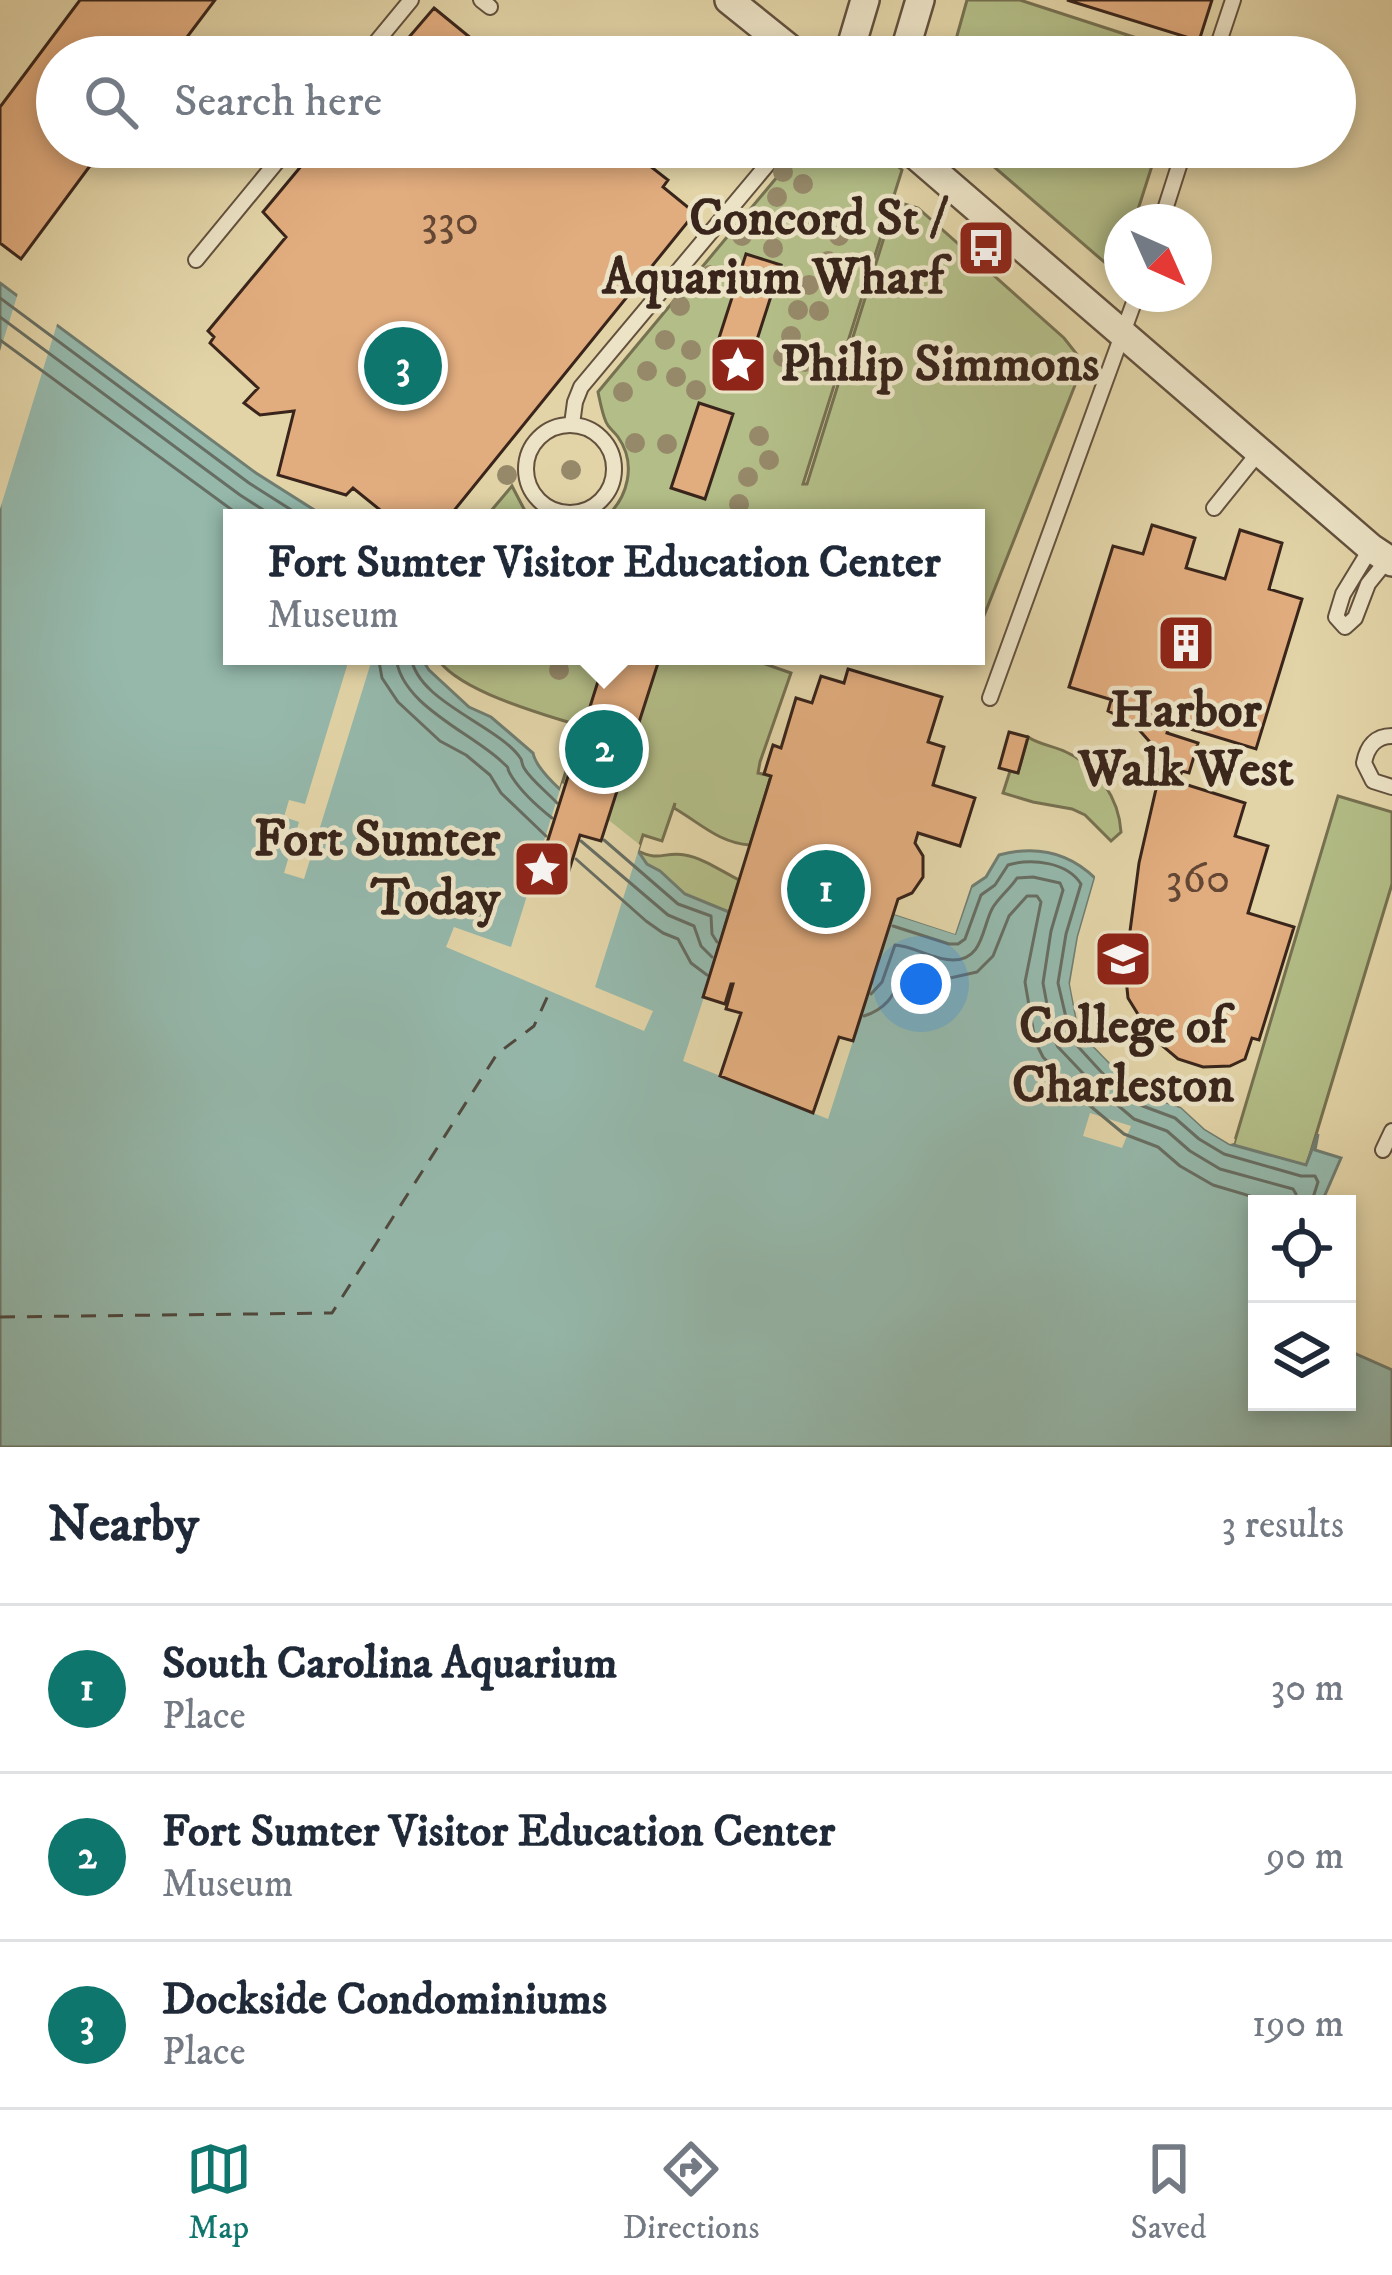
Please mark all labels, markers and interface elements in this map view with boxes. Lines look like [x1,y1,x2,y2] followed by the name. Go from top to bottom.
[36,36,1356,168] search box
[78,69,144,135] icon: search
[174,74,382,130] text: Search here
[601,187,953,310] place label: Concord St / Aquarium Wharf
[421,193,479,249] house number: 330
[1104,204,1212,312] north arrow
[955,217,1017,279] bus stop icon: Concord St / Aquarium Wharf
[364,321,442,411] pin: 3
[780,333,1099,397] place label: Philip Simmons
[707,334,769,396] place icon: Philip Simmons
[223,509,985,665] popup
[268,535,940,591] text: Fort Sumter Visitor Education Center
[268,591,399,640] text: Museum
[1155,612,1217,674] building icon: Harbor Walk West
[1077,679,1294,802] place label: Harbor Walk West
[565,704,643,794] pin: 2
[254,808,502,931] place label: Fort Sumter Today
[511,838,573,900] place icon: Fort Sumter Today
[787,844,865,934] pin: 1
[1166,851,1230,907] house number: 360
[1092,928,1154,990] school or university icon: College of Charleston
[891,954,951,1014] your location
[1012,995,1236,1118] place label: College of Charleston
[1248,1195,1356,1411] map controls
[1248,1195,1356,1303] button: locate
[1248,1303,1356,1411] button: layers
[48,1493,199,1557] text: Nearby
[1221,1501,1344,1550] text: 3 results
[162,1636,617,1692] text: South Carolina Aquarium
[80,1664,94,1713] text: 1
[1271,1664,1344,1713] text: 30 m
[162,1692,246,1741] text: Place
[162,1804,835,1860] text: Fort Sumter Visitor Education Center
[77,1832,97,1881] text: 2
[1266,1832,1344,1881] text: 90 m
[162,1860,293,1909] text: Museum
[162,1972,607,2028] text: Dockside Condominiums
[80,2000,94,2049] text: 3
[1252,2000,1344,2049] text: 190 m
[162,2028,246,2077] text: Place
[186,2136,252,2249] tab: Map
[623,2136,759,2249] tab: Directions
[1131,2136,1206,2249] tab: Saved

